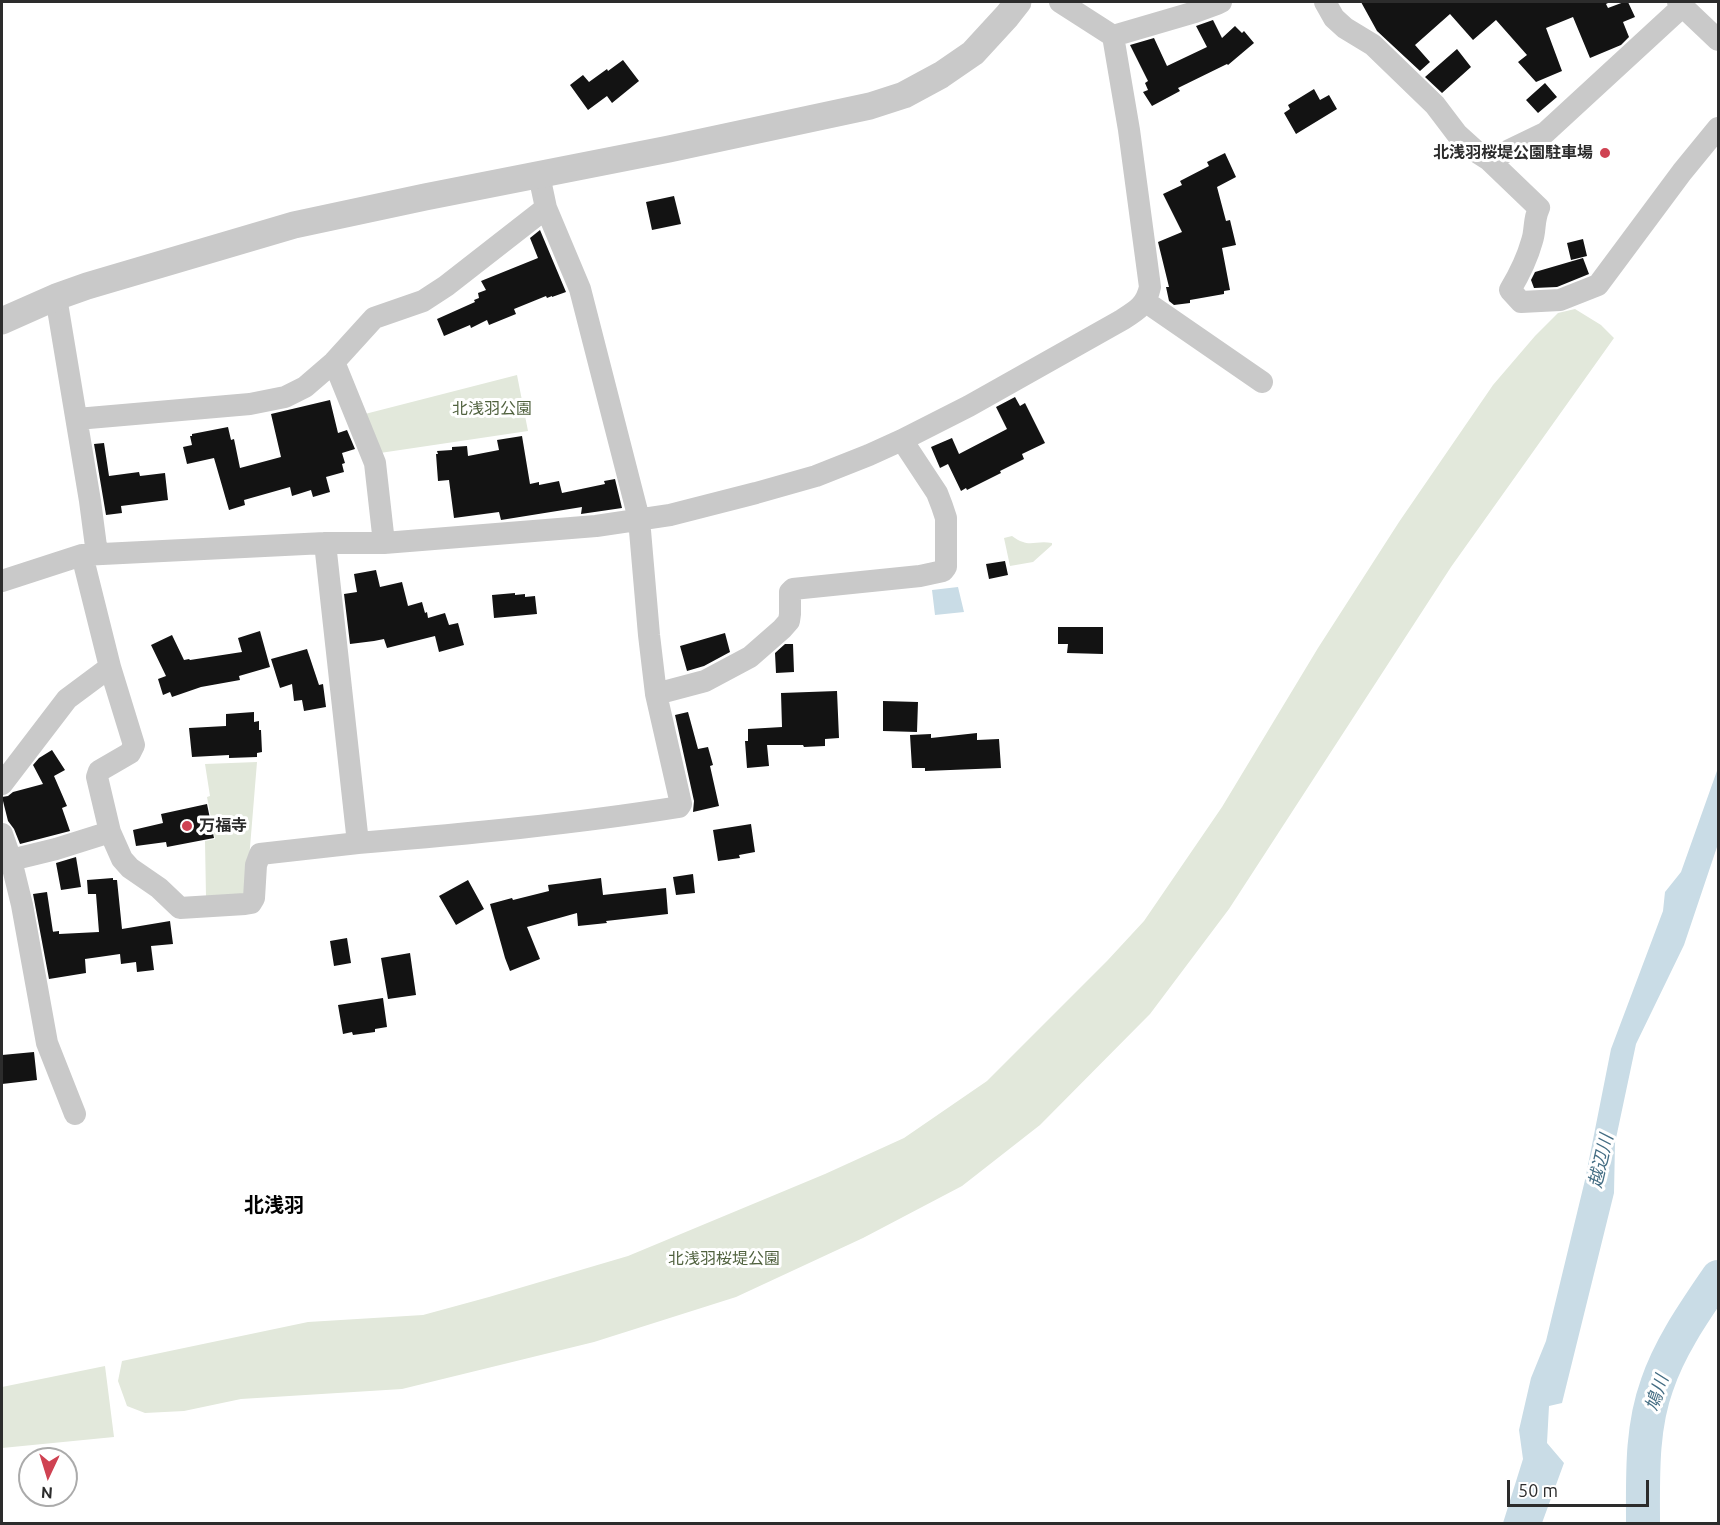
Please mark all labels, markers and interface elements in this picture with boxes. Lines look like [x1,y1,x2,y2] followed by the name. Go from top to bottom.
[1433,143,1593,163] place label: 北浅羽桜堤公園駐車場
[1598,146,1612,160] marker: 北浅羽桜堤公園駐車場
[452,399,532,419] park label: 北浅羽公園
[199,816,247,836] place label: 万福寺
[180,819,194,833] marker: 万福寺
[1584,1132,1618,1190] water label: 越辺川
[244,1193,304,1217] district label: 北浅羽
[668,1249,780,1269] park label: 北浅羽桜堤公園
[1641,1373,1673,1413] water label: 鳩川
[18,1447,78,1507] north arrow
[1510,1468,1652,1506] scale bar
[1518,1480,1558,1500] text: 50 m
[40,1484,53,1502] text: N

